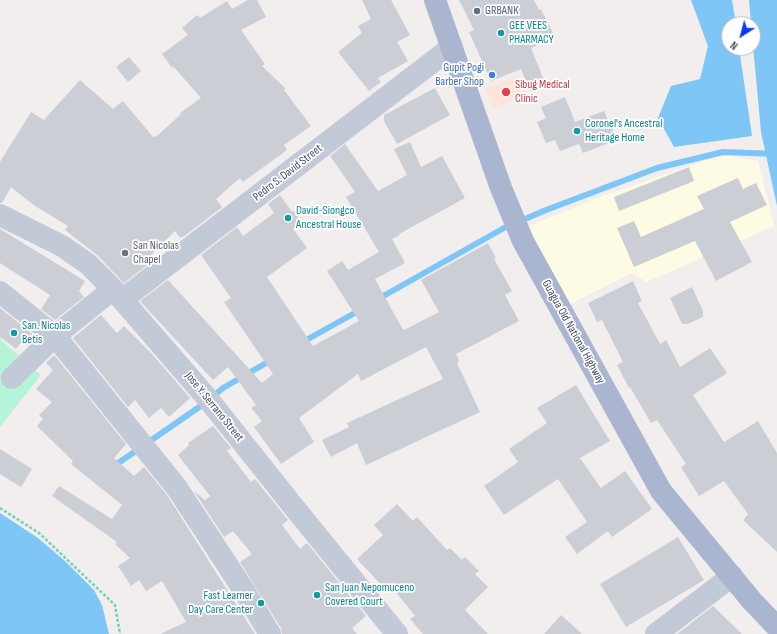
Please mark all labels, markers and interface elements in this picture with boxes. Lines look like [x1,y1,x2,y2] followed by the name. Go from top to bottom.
[485,4,519,18] place label: GRBANK
[472,6,482,16] marker: GRBANK
[721,16,761,56] north arrow
[509,19,554,47] place label: GEE VEES PHARMACY
[496,28,506,38] marker: GEE VEES PHARMACY
[728,38,740,52] text: N
[435,61,484,89] place label: Gupit Pogi Barber Shop
[487,70,497,80] marker: Gupit Pogi Barber Shop
[515,78,570,106] place label: Sibug Medical Clinic
[500,86,512,98] marker: Sibug Medical Clinic
[585,117,662,145] place label: Coronel's Ancestral Heritage Home
[572,126,582,136] marker: Coronel's Ancestral Heritage Home
[251,142,325,204] street label: Pedro S. David Street
[296,204,361,232] place label: David-Siongco Ancestral House
[283,213,293,223] marker: David-Siongco Ancestral House
[133,239,179,267] place label: San Nicolas Chapel
[120,248,130,258] marker: San Nicolas Chapel
[538,278,608,386] street label: Guagua Old National Highway
[22,319,70,347] place label: San. Nicolas Betis
[9,328,19,338] marker: San. Nicolas Betis
[182,369,246,445] street label: Jose Y. Serrano Street
[325,581,414,609] place label: San Juan Nepomuceno Covered Court
[188,589,253,617] place label: Fast Learner Day Care Center
[312,590,322,600] marker: San Juan Nepomuceno Covered Court
[256,598,266,608] marker: Fast Learner Day Care Center

